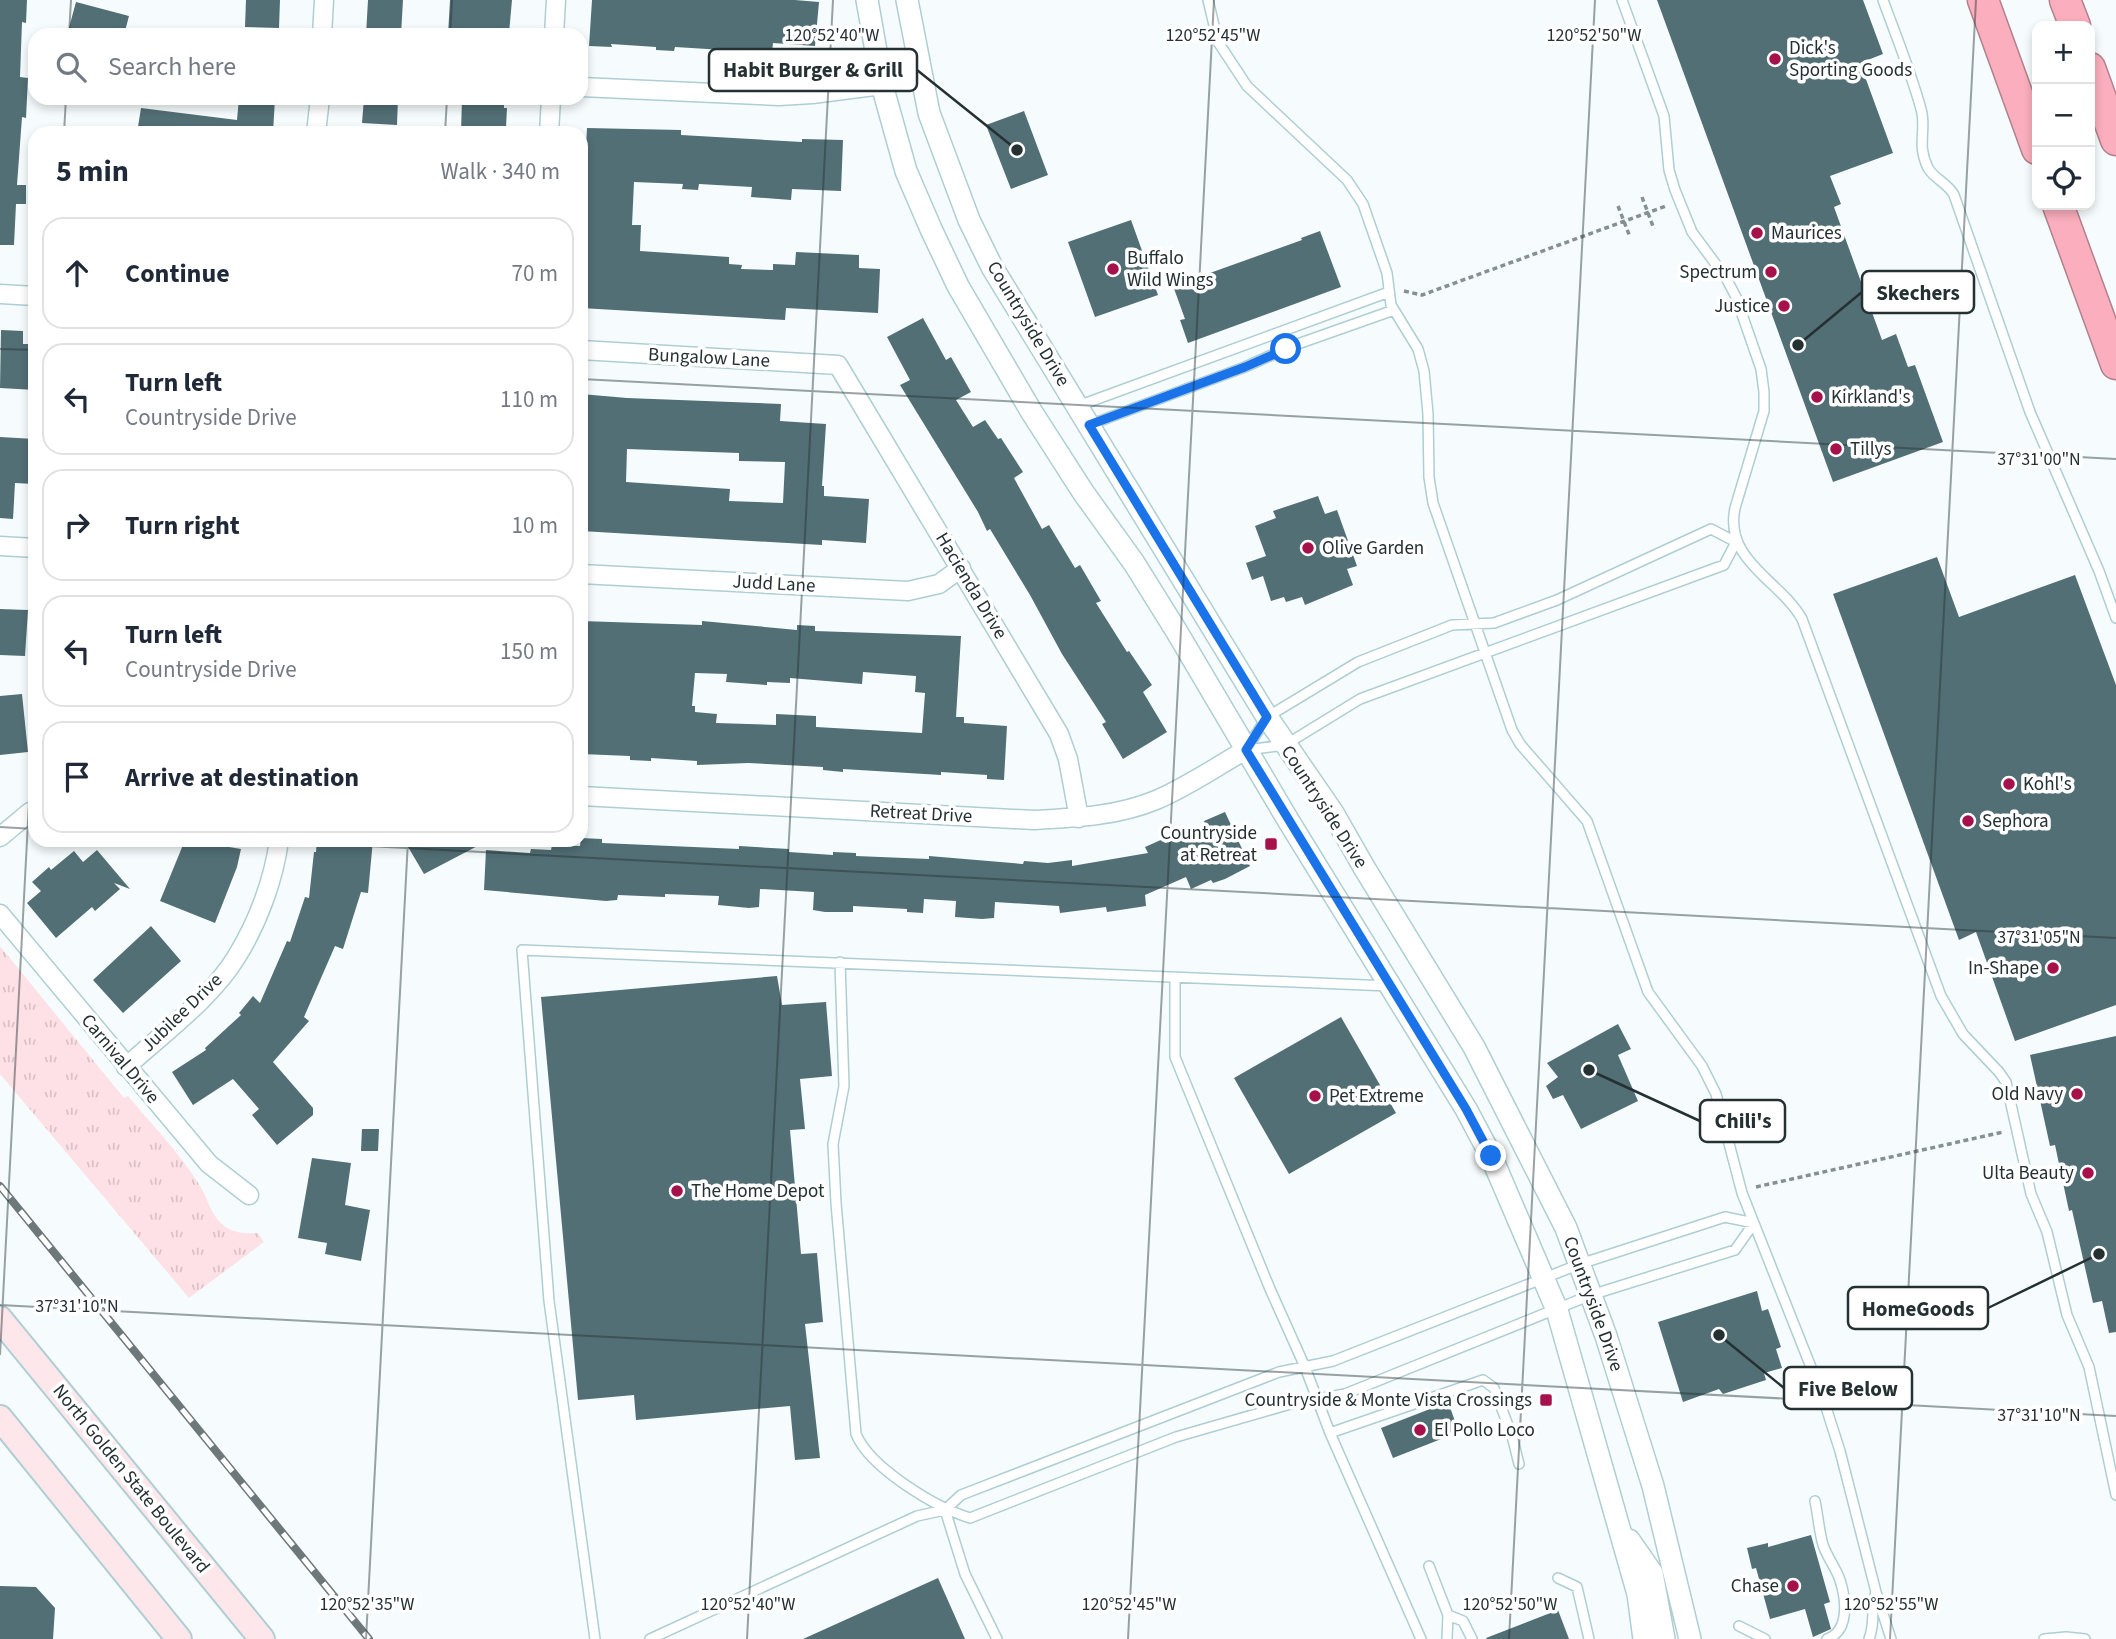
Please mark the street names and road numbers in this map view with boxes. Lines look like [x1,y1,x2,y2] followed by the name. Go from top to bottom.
[980,256,1076,392] street label: Countryside Drive
[647,341,771,375] street label: Bungalow Lane
[928,528,1014,644] street label: Hacienda Drive
[732,568,816,600] street label: Judd Lane
[1274,740,1374,874] street label: Countryside Drive
[869,798,973,830] street label: Retreat Drive
[135,967,229,1059] street label: Jubilee Drive
[74,1008,166,1110] street label: Carnival Drive
[1556,1233,1630,1375] street label: Countryside Drive
[46,1379,216,1579] street label: North Golden State Boulevard

